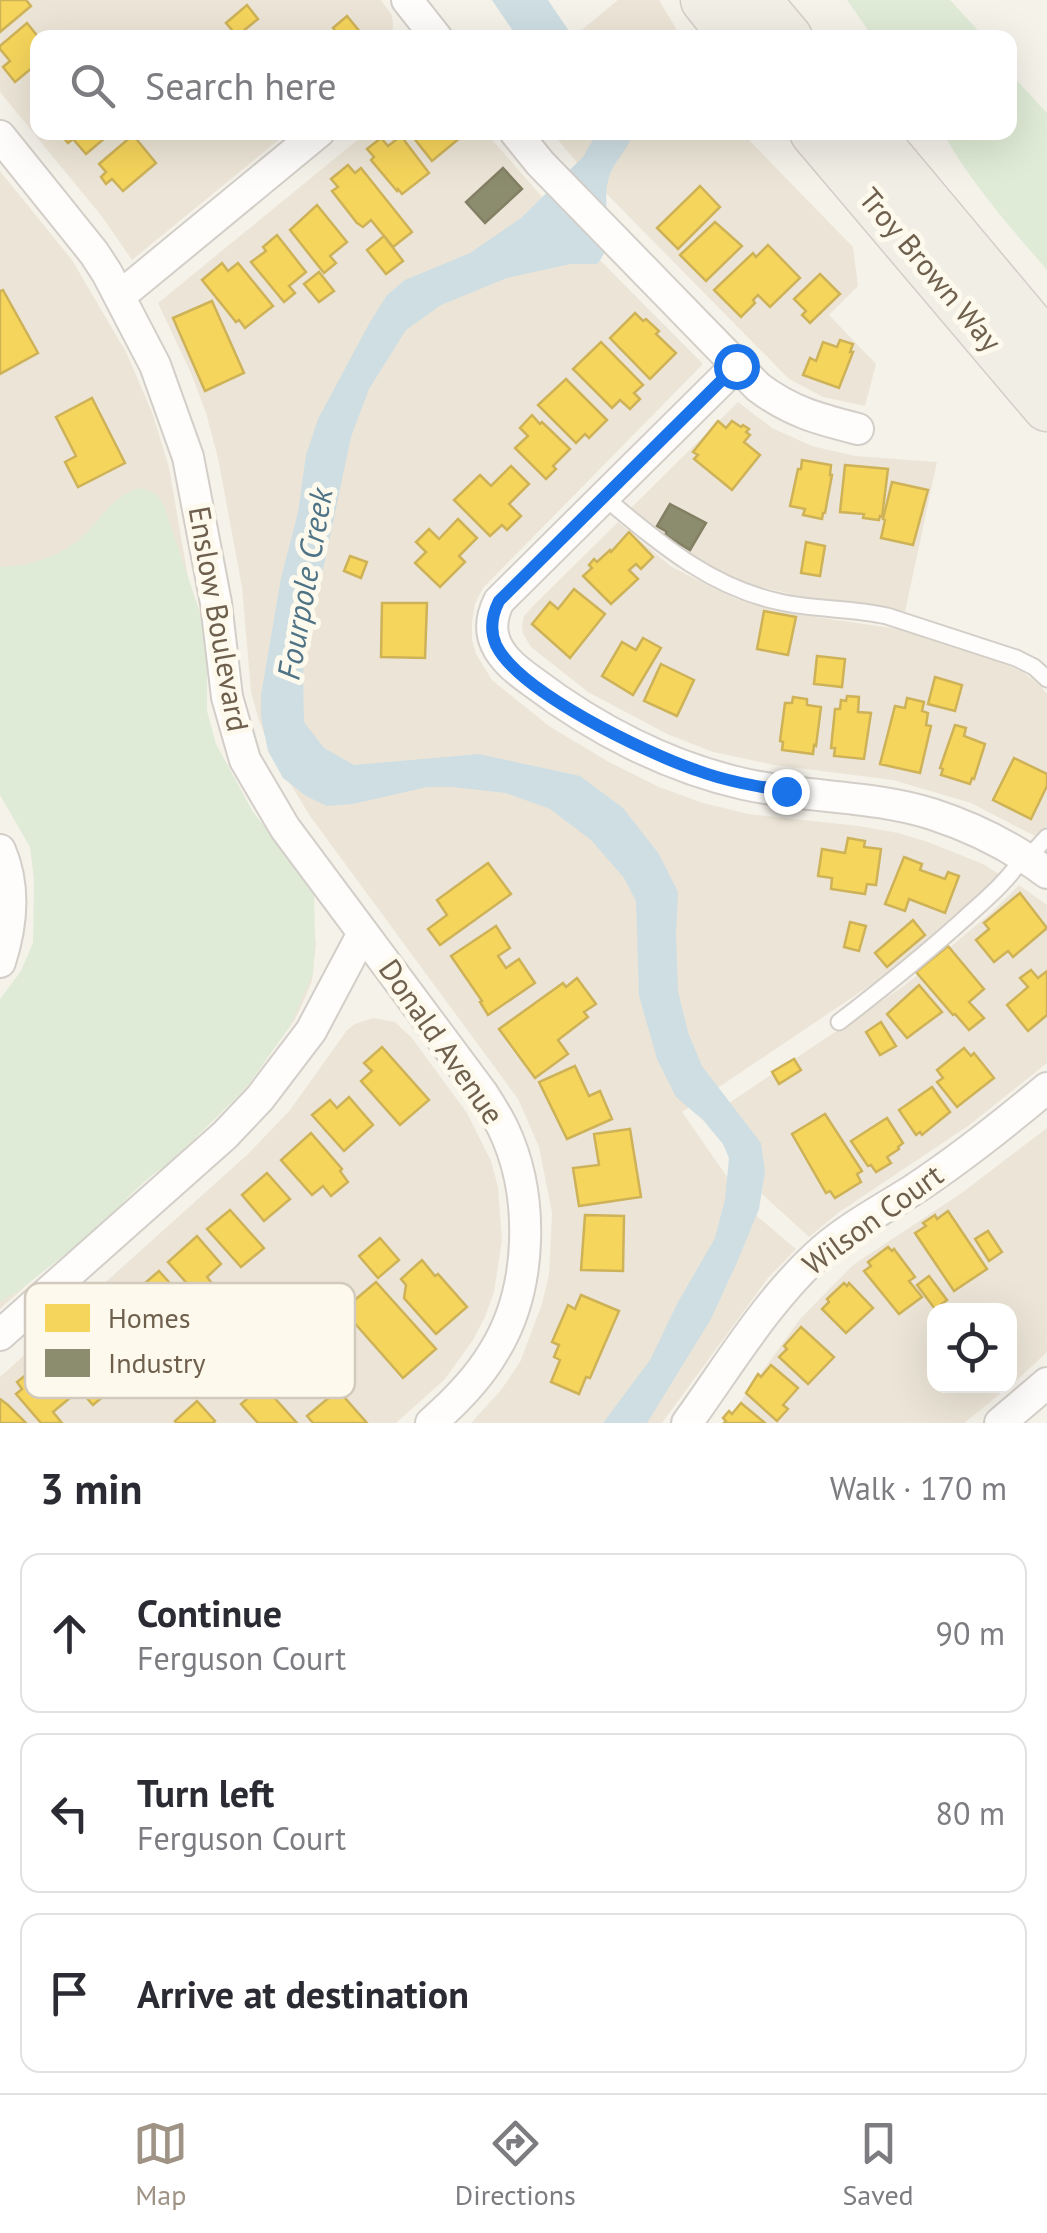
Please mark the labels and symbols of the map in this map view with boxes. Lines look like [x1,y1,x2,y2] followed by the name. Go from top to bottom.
[851,179,1011,359] street label: Troy Brown Way
[714,344,760,390] route start
[267,483,342,683] water label: Fourpole Creek
[180,503,258,734] street label: Enslow Boulevard
[764,769,810,815] route end
[371,951,513,1131] street label: Donald Avenue
[794,1155,950,1283] street label: Wilson Court
[25,1283,355,1398] legend
[108,1299,191,1336] text: Homes
[108,1344,205,1381] text: Industry

